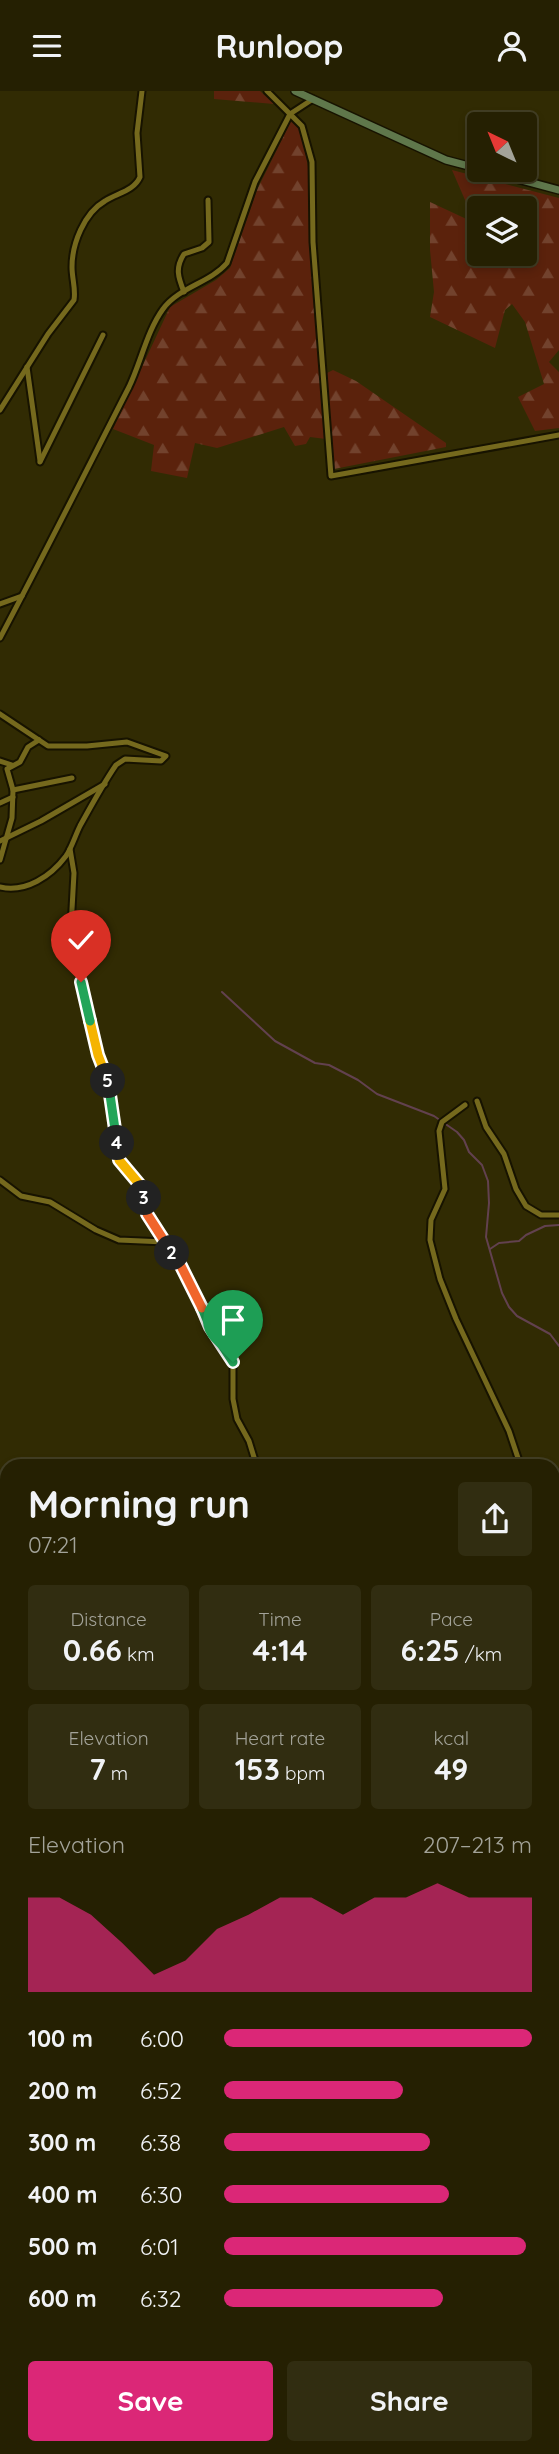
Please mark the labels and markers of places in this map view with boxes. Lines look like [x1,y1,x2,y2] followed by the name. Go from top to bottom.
[51,910,111,982] pin
[90,1063,126,1098] pin: 5
[100,1125,134,1161] pin: 4
[127,1181,162,1215] pin: 3
[154,1235,190,1271] pin: 2
[203,1290,263,1362] pin

